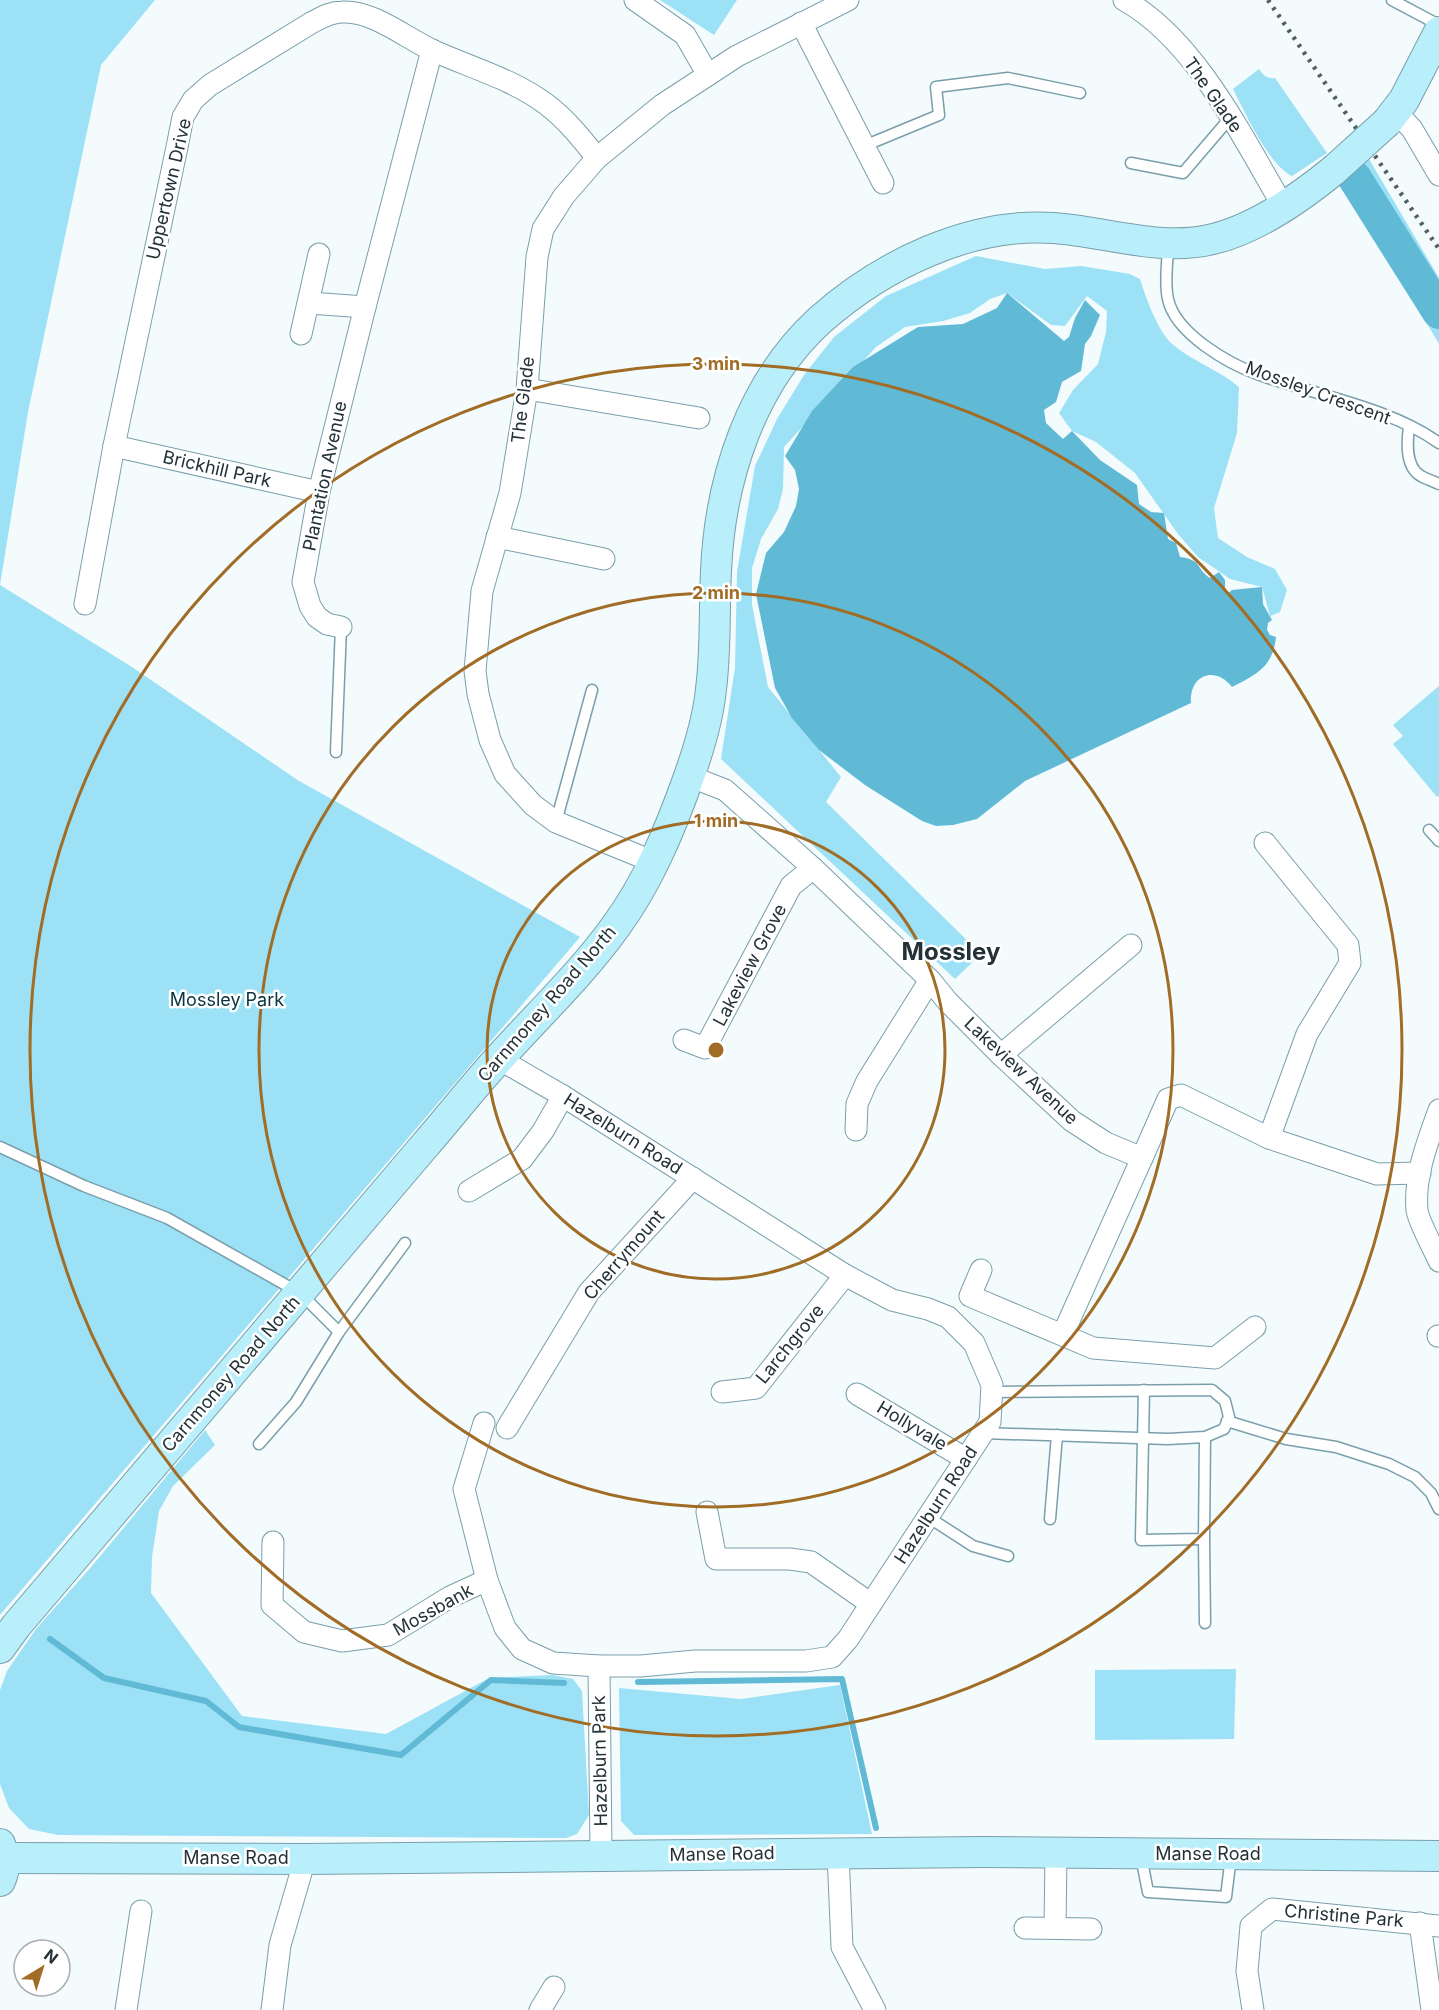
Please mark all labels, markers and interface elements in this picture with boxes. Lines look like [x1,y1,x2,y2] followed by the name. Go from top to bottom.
[1180,53,1247,136] street label: The Glade
[142,116,195,262] street label: Uppertown Drive
[692,353,740,374] text: 3 min
[507,355,538,445] street label: The Glade
[1243,357,1394,429] street label: Mossley Crescent
[298,399,351,553] street label: Plantation Avenue
[161,446,274,491] street label: Brickhill Park
[692,582,740,603] text: 2 min
[694,810,738,831] text: 1 min
[709,900,791,1029] street label: Lakeview Grove
[473,921,620,1086] street label: Carnmoney Road North
[902,937,1001,966] district label: Mossley
[170,989,284,1010] park label: Mossley Park
[960,1013,1082,1129] street label: Lakeview Avenue
[706,1040,726,1060] centre of rings
[560,1089,686,1178] street label: Hazelburn Road
[579,1205,668,1304] street label: Cherrymount
[157,1291,304,1456] street label: Carnmoney Road North
[751,1300,828,1388] street label: Larchgrove
[873,1396,951,1455] street label: Hollyvale
[890,1442,981,1567] street label: Hazelburn Road
[389,1579,476,1640] street label: Mossbank
[588,1695,611,1827] street label: Hazelburn Park
[669,1842,775,1865] street label: Manse Road
[1155,1843,1261,1864] street label: Manse Road
[183,1847,289,1868] street label: Manse Road
[1284,1900,1405,1931] street label: Christine Park
[12,1938,72,1998] north arrow
[40,1945,62,1968] text: N

